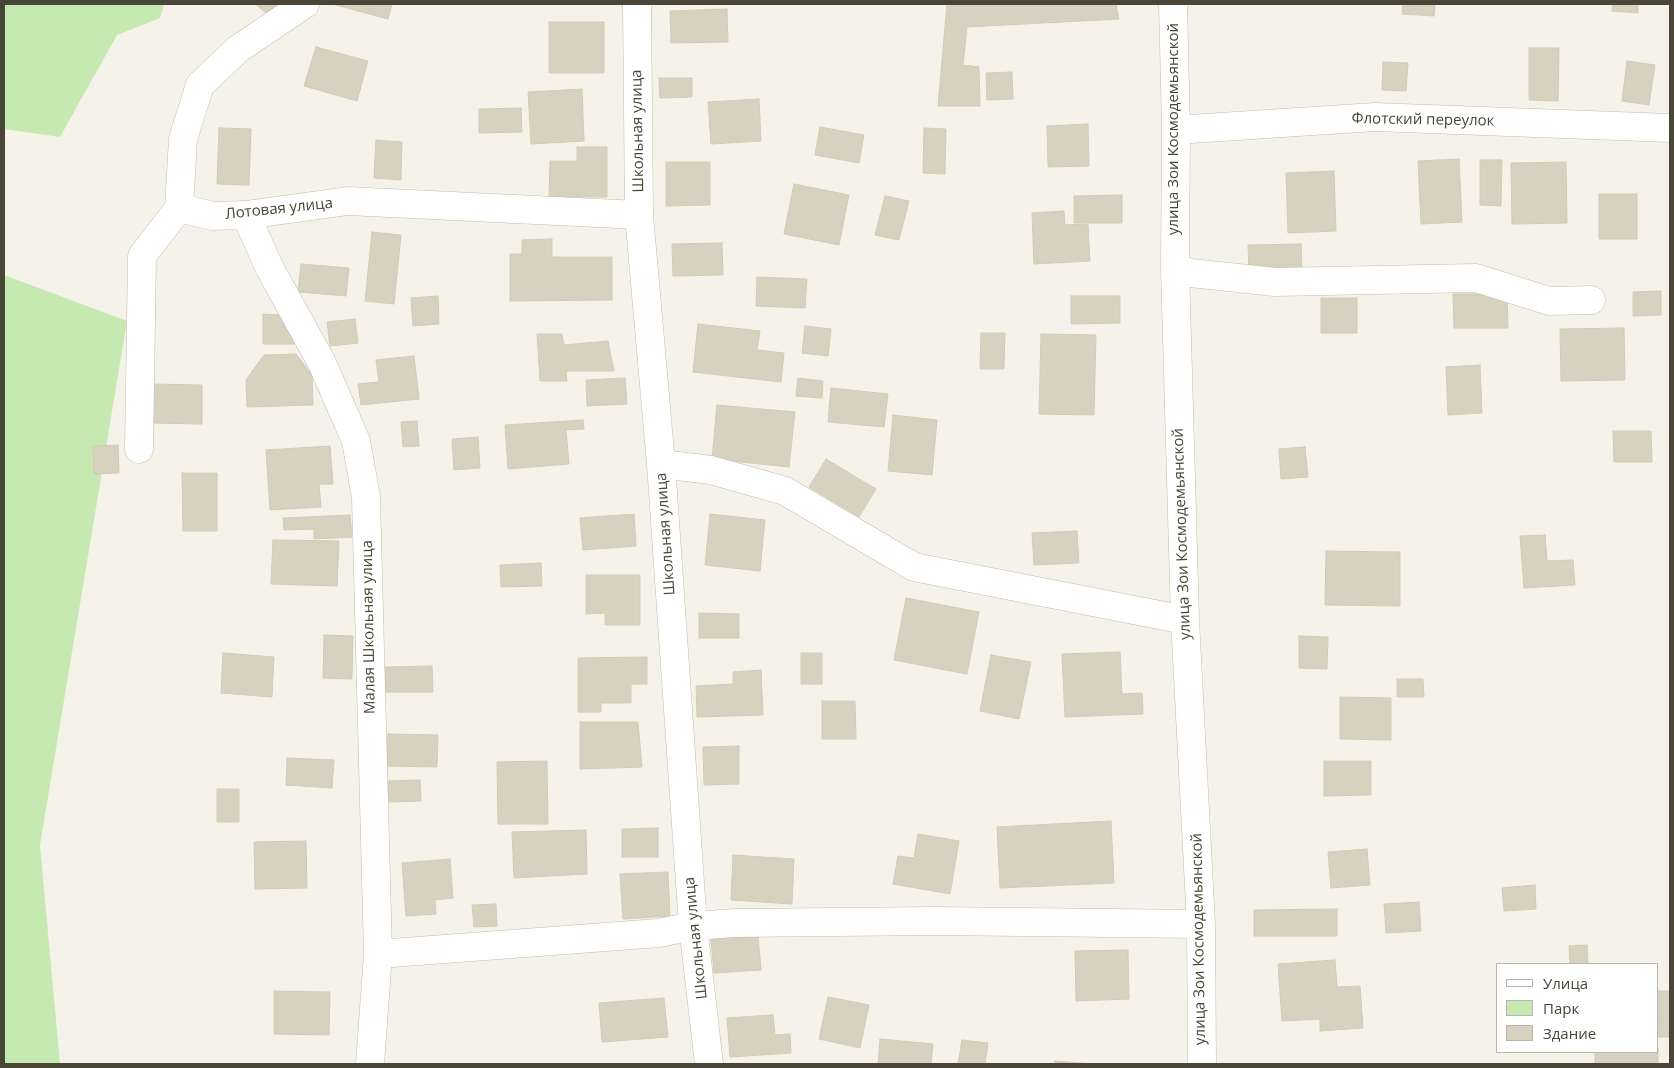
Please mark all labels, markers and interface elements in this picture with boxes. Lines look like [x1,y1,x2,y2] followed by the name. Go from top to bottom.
[1165,23,1183,235] street label: улица Зои Космодемьянской
[628,69,648,193] street label: Школьная улица
[1351,110,1495,130] street label: Флотский переулок
[224,194,334,224] street label: Лотовая улица
[1169,428,1195,640] street label: улица Зои Космодемьянской
[653,472,679,596] street label: Школьная улица
[358,540,380,714] street label: Малая Школьная улица
[1188,833,1210,1045] street label: улица Зои Космодемьянской
[681,876,711,1000] street label: Школьная улица
[1496,963,1659,1053] legend
[1543,973,1588,993] text: Улица
[1543,998,1579,1018] text: Парк
[1543,1023,1596,1043] text: Здание

